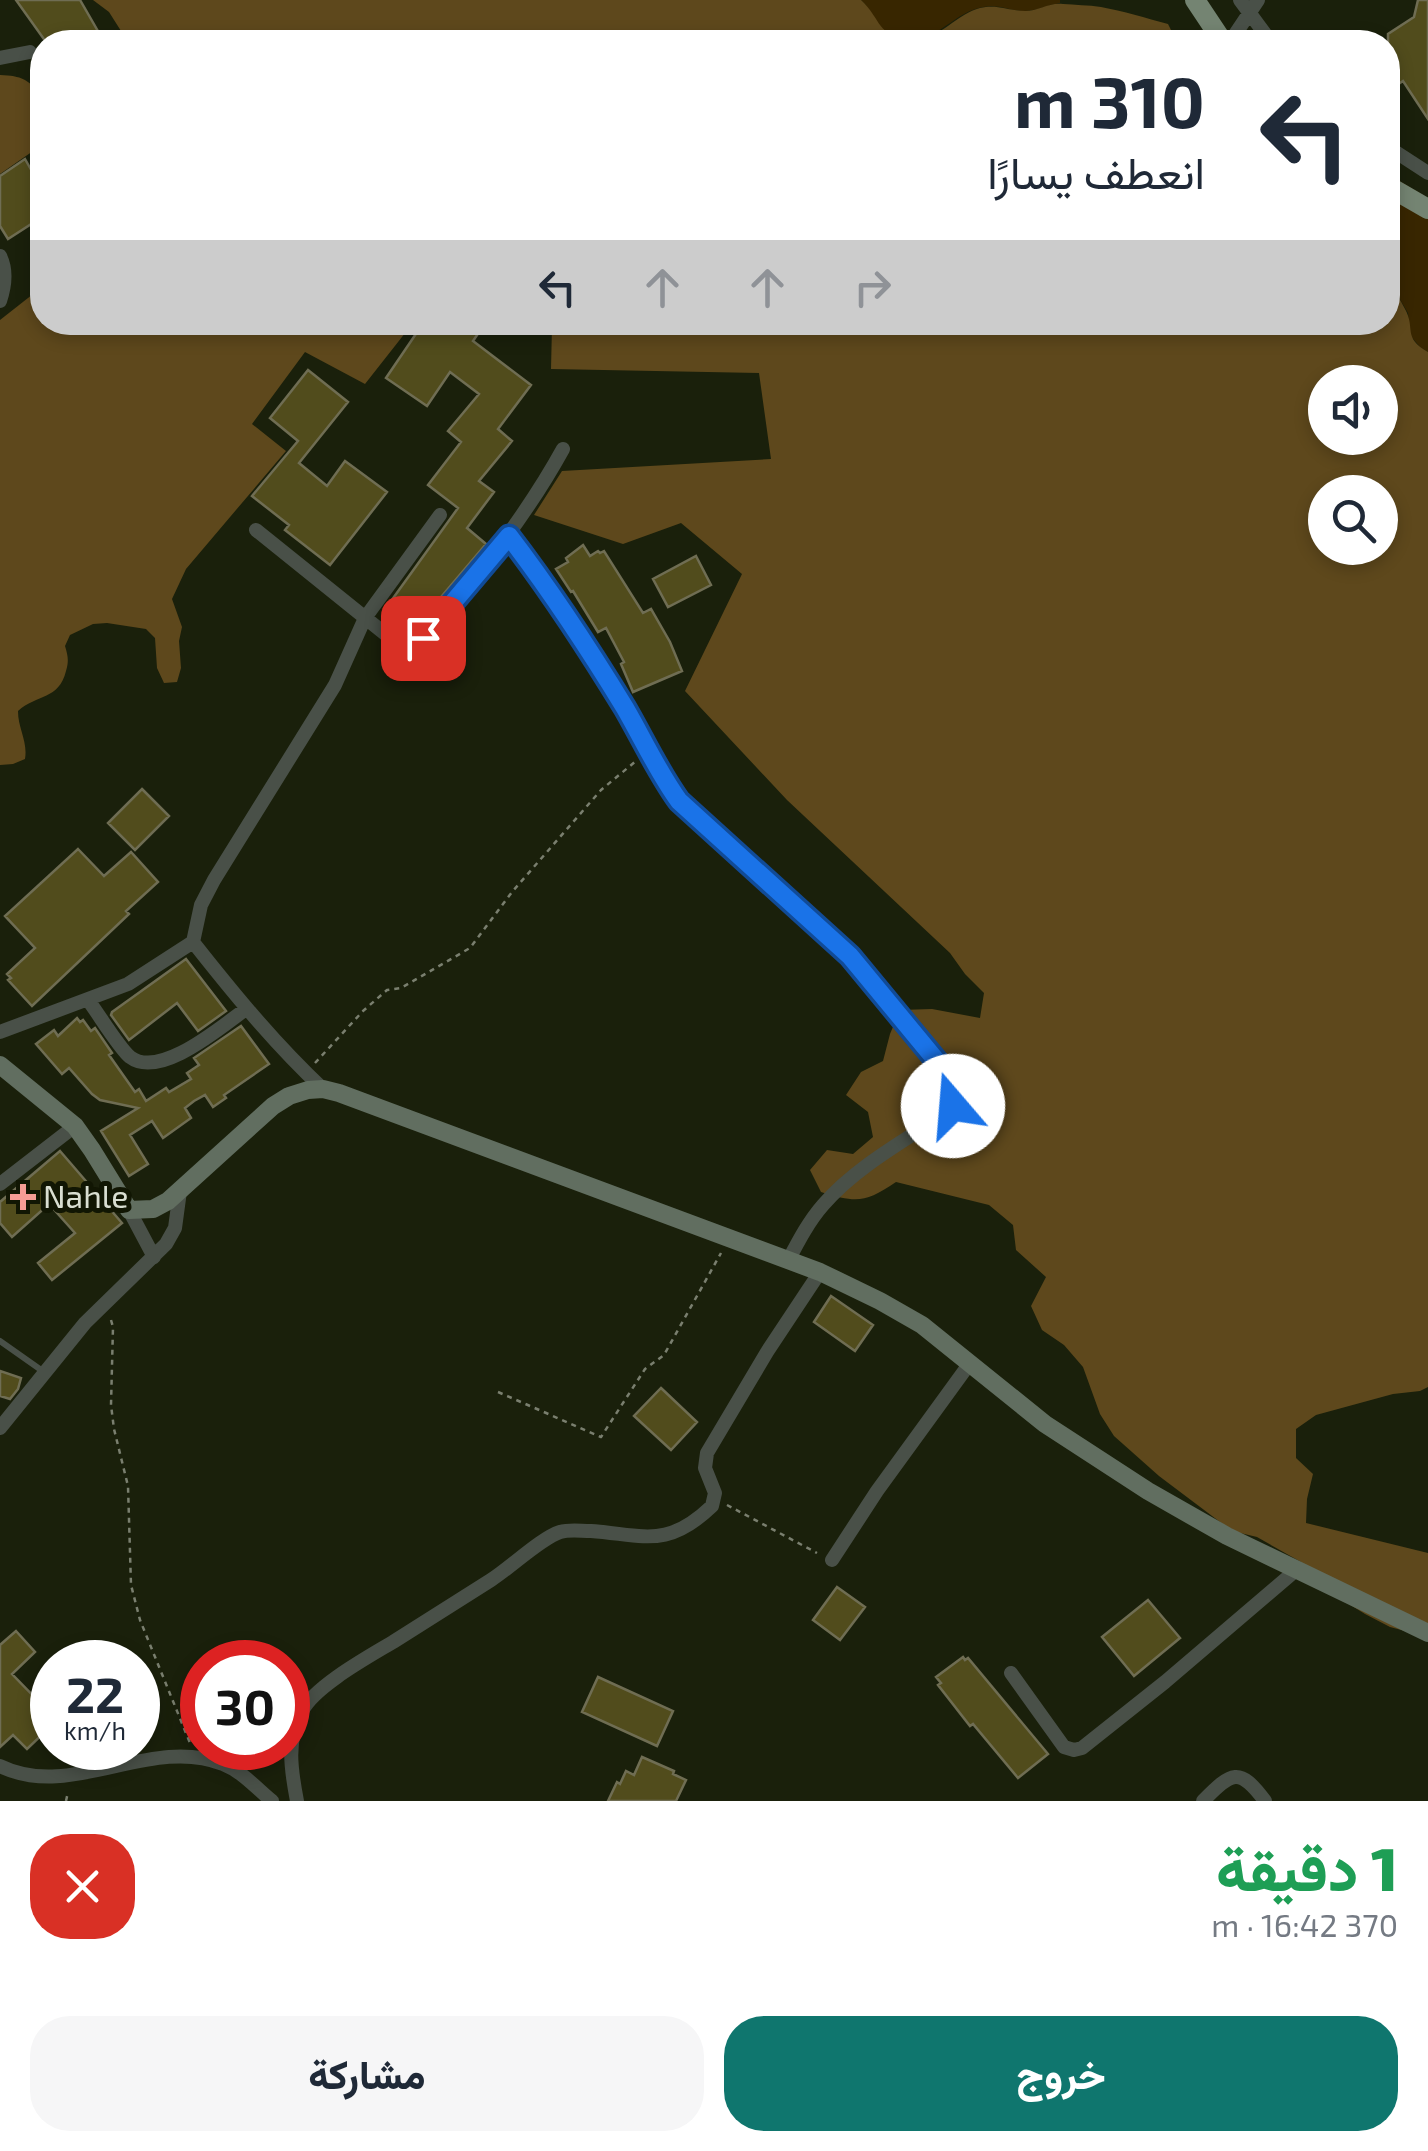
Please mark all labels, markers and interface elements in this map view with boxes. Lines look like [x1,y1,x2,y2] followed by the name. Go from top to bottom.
[1014,58,1205,142] text: 310 m
[1240,70,1370,200] icon: left
[987,144,1205,198] text: انعطف يسارًا
[530,260,585,315] icon: left
[635,260,690,315] icon: ahead
[740,260,795,315] icon: ahead
[845,260,900,315] icon: right
[1308,365,1398,565] map controls
[1308,365,1398,455] button: sound
[1308,475,1398,565] button: search
[381,596,466,681] pin
[396,611,451,666] icon: arrive
[901,1054,1005,1158] position arrow
[43,1176,128,1214] place label: Nahle
[12,1186,34,1208] marker: Nahle
[180,1640,310,1770] speed limit sign: 30
[66,1663,124,1723] text: 22
[64,1715,126,1745] text: km/h
[1216,1831,1398,1903] text: 1 دقيقة
[30,1834,135,1939] button: close
[1211,1905,1398,1943] text: 370 m · 16:42
[30,2016,704,2131] button: مشاركة
[724,2016,1398,2131] button: خروج

